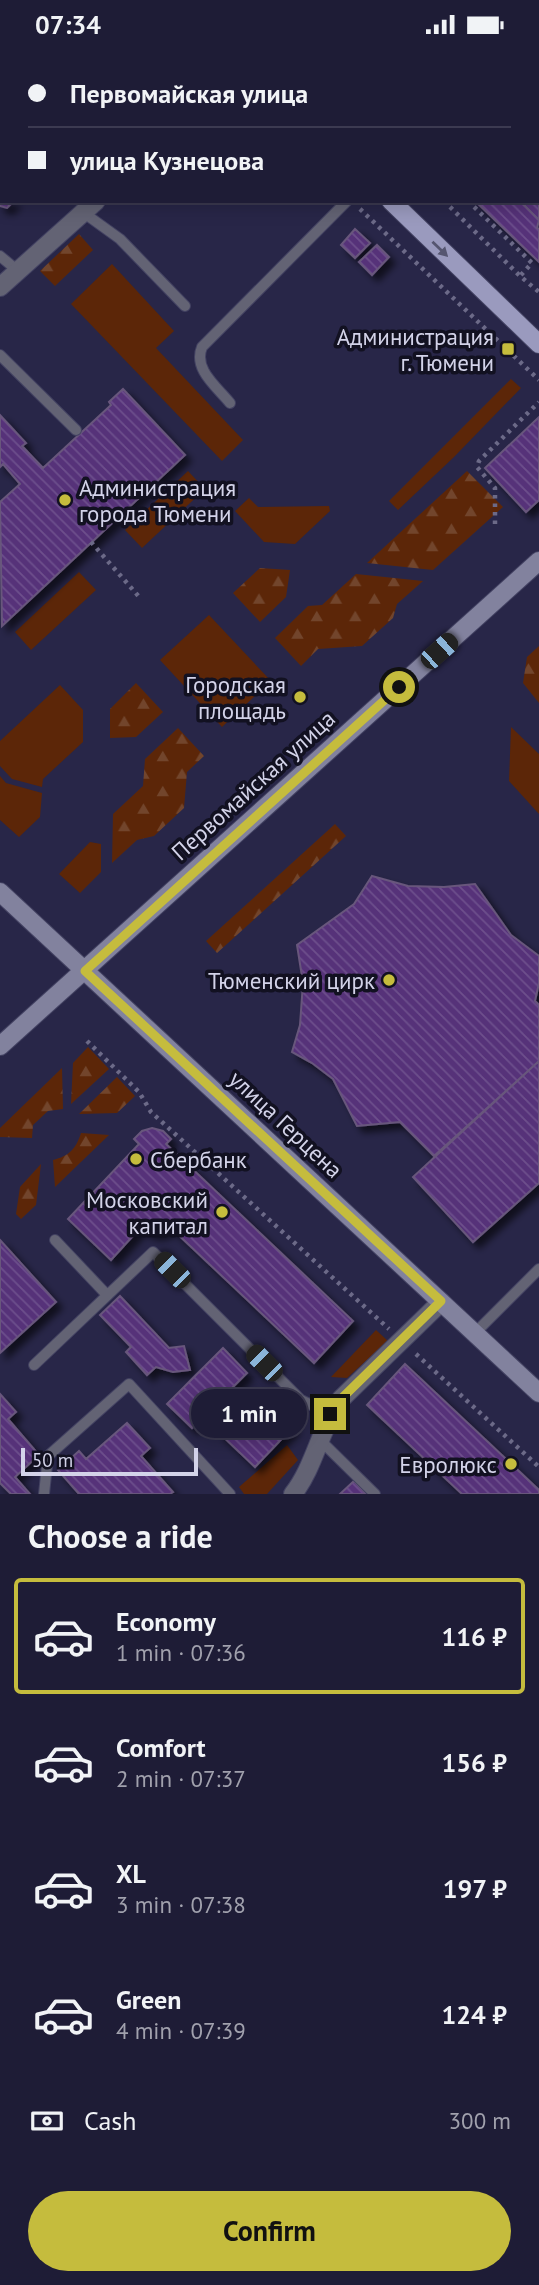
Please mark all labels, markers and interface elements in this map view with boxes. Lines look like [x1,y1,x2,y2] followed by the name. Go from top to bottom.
[35,8,101,41] text: 07:34
[70,77,308,110] text: Первомайская улица
[70,144,264,177] text: улица Кузнецова
[431,240,448,256] one-way arrow
[337,322,494,377] place label: Администрация г. Тюмени
[500,341,516,357] marker: Администрация г. Тюмени
[79,473,236,528] place label: Администрация города Тюмени
[57,492,73,508] marker: Администрация города Тюмени
[417,629,462,673] car
[185,670,286,725] place label: Городская площадь
[383,671,415,703] route start
[292,689,308,705] marker: Городская площадь
[165,704,341,866] street label: Первомайская улица
[208,966,375,995] place label: Тюменский цирк
[381,972,397,988] marker: Тюменский цирк
[223,1064,349,1184] street label: улица Герцена
[150,1145,247,1174] place label: Сбербанк
[128,1151,144,1167] marker: Сбербанк
[86,1185,208,1240] place label: Московский капитал
[214,1204,230,1220] marker: Московский капитал
[150,1248,195,1292] car
[242,1341,287,1385] car
[190,1389,306,1439] callout: 1 min
[314,1398,346,1430] route end
[221,1399,277,1428] text: 1 min
[21,1445,198,1477] scale bar
[32,1448,73,1472] text: 50 m
[399,1450,497,1479] place label: Евролюкс
[503,1456,519,1472] marker: Евролюкс
[28,1515,213,1557] text: Choose a ride
[32,1605,95,1668] icon: car
[116,1605,216,1638] text: Economy
[441,1620,507,1653] text: 116 ₽
[116,1638,246,1667] text: 1 min · 07:36
[32,1731,95,1794] icon: car
[116,1731,206,1764] text: Comfort
[441,1746,507,1779] text: 156 ₽
[116,1764,246,1793] text: 2 min · 07:37
[32,1857,95,1920] icon: car
[116,1857,146,1890] text: XL
[443,1872,507,1905] text: 197 ₽
[116,1890,246,1919] text: 3 min · 07:38
[32,1983,95,2046] icon: car
[116,1983,181,2016] text: Green
[441,1998,507,2031] text: 124 ₽
[116,2016,246,2045] text: 4 min · 07:39
[28,2102,66,2140] icon: cash
[84,2104,136,2137] text: Cash
[449,2106,511,2135] text: 300 m
[28,2191,511,2271] button: Confirm

